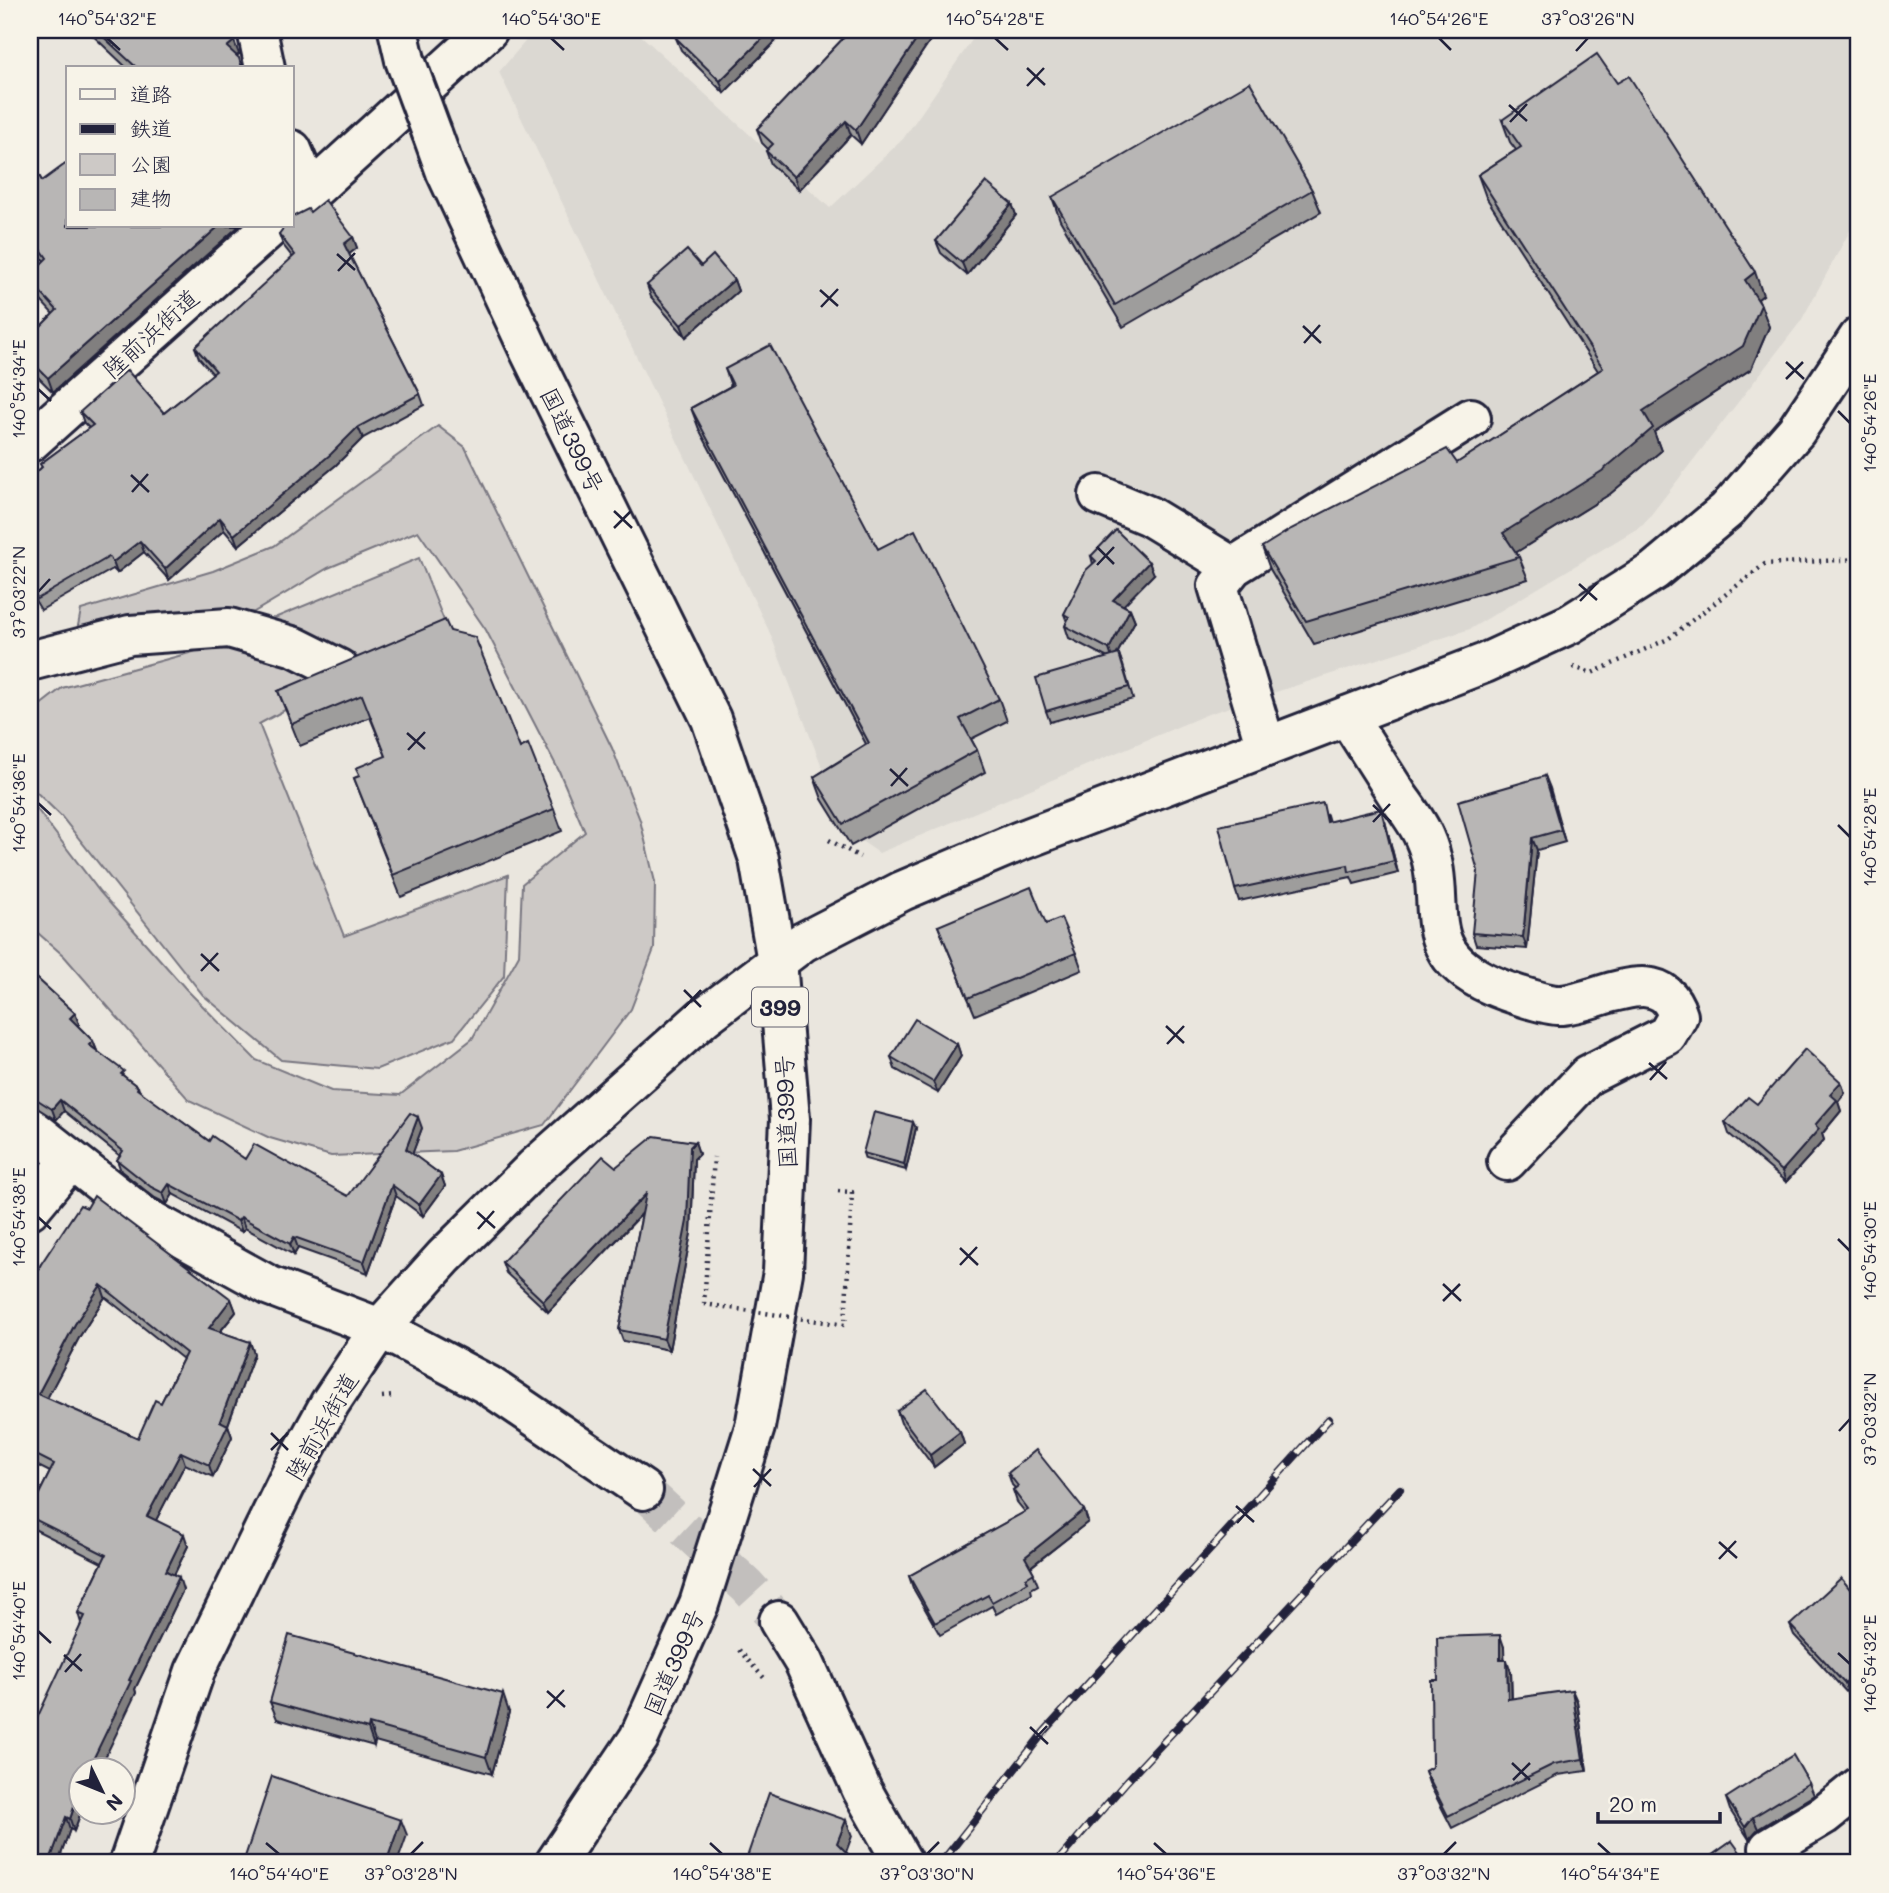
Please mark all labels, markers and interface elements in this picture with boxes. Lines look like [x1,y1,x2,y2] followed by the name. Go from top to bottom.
[58,6,156,30] text: 140°54'32"E
[501,6,601,30] text: 140°54'30"E
[945,6,1045,30] text: 140°54'28"E
[1389,6,1489,30] text: 140°54'26"E
[1541,6,1635,30] text: 37°03'26"N
[66,66,294,228] legend
[130,80,172,107] text: 道路
[130,114,172,141] text: 鉄道
[130,150,172,177] text: 公園
[130,184,172,211] text: 建物
[95,281,205,385] street label: 陸前浜街道
[6,339,30,439] text: 140°54'34"E
[1857,373,1881,473] text: 140°54'26"E
[534,382,612,498] street label: 国道399号
[6,546,30,638] text: 37°03'22"N
[6,753,30,853] text: 140°54'36"E
[1857,787,1881,887] text: 140°54'28"E
[752,988,808,1026] road number: 399
[768,1054,802,1170] street label: 国道399号
[6,1167,30,1267] text: 140°54'38"E
[1857,1201,1881,1301] text: 140°54'30"E
[278,1366,364,1486] street label: 陸前浜街道
[1857,1372,1881,1466] text: 37°03'32"N
[6,1581,30,1681] text: 140°54'40"E
[636,1603,710,1721] street label: 国道399号
[1857,1615,1881,1713] text: 140°54'32"E
[66,1756,136,1826] north arrow
[1598,1781,1721,1825] scale bar
[101,1789,129,1817] text: N
[1609,1790,1657,1817] text: 20 m
[229,1861,329,1885] text: 140°54'40"E
[364,1861,458,1885] text: 37°03'28"N
[672,1861,772,1885] text: 140°54'38"E
[880,1861,974,1885] text: 37°03'30"N
[1116,1861,1216,1885] text: 140°54'36"E
[1397,1861,1491,1885] text: 37°03'32"N
[1560,1861,1660,1885] text: 140°54'34"E

